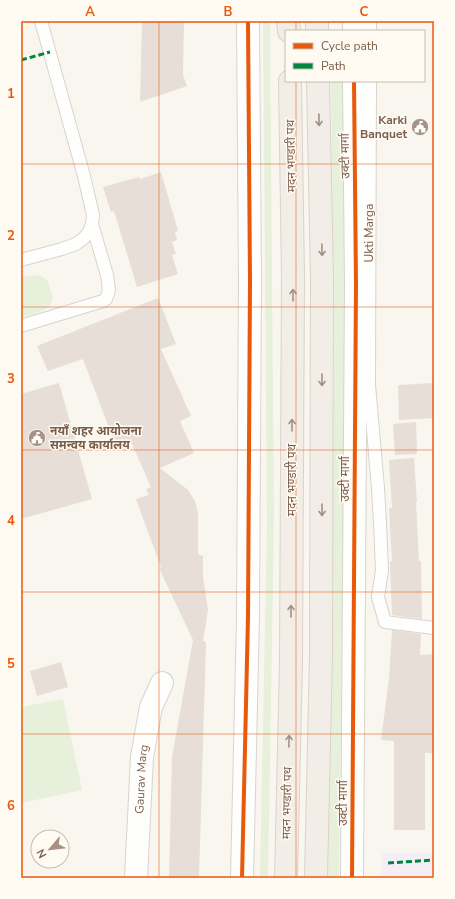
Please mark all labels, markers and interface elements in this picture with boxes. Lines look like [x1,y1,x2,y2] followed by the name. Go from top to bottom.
[85,3,95,21] text: A
[224,3,233,21] text: B
[360,3,369,21] text: C
[285,30,425,82] legend
[321,38,378,54] text: Cycle path
[321,58,346,74] text: Path
[7,85,15,103] text: 1
[360,112,407,142] place label: Karki Banquet
[315,113,323,126] one-way arrow
[410,117,430,137] public building icon: Karki Banquet
[282,119,300,192] street label: मदन भण्डारी पथ
[337,132,353,179] street label: उक्टी मार्गा
[361,204,377,262] street label: Ukti Marga
[7,227,15,245] text: 2
[318,243,325,256] one-way arrow
[289,289,297,302] one-way arrow
[7,370,15,388] text: 3
[318,373,326,386] one-way arrow
[288,419,296,432] one-way arrow
[50,423,142,453] place label: नयाँ शहर आयोजना समन्वय कार्यालय
[27,428,47,448] public building icon: नयाँ शहर आयोजना समन्वय कार्यालय
[284,443,300,516] street label: मदन भण्डारी पथ
[337,455,353,502] street label: उक्टी मार्गा
[318,503,326,516] one-way arrow
[7,512,15,530] text: 4
[287,605,295,618] one-way arrow
[7,655,15,673] text: 5
[285,735,293,748] one-way arrow
[131,743,152,814] street label: Gaurav Marg
[278,766,296,839] street label: मदन भण्डारी पथ
[335,779,351,826] street label: उक्टी मार्गा
[7,797,15,815] text: 6
[30,829,70,869] north arrow
[33,846,50,861] text: N

